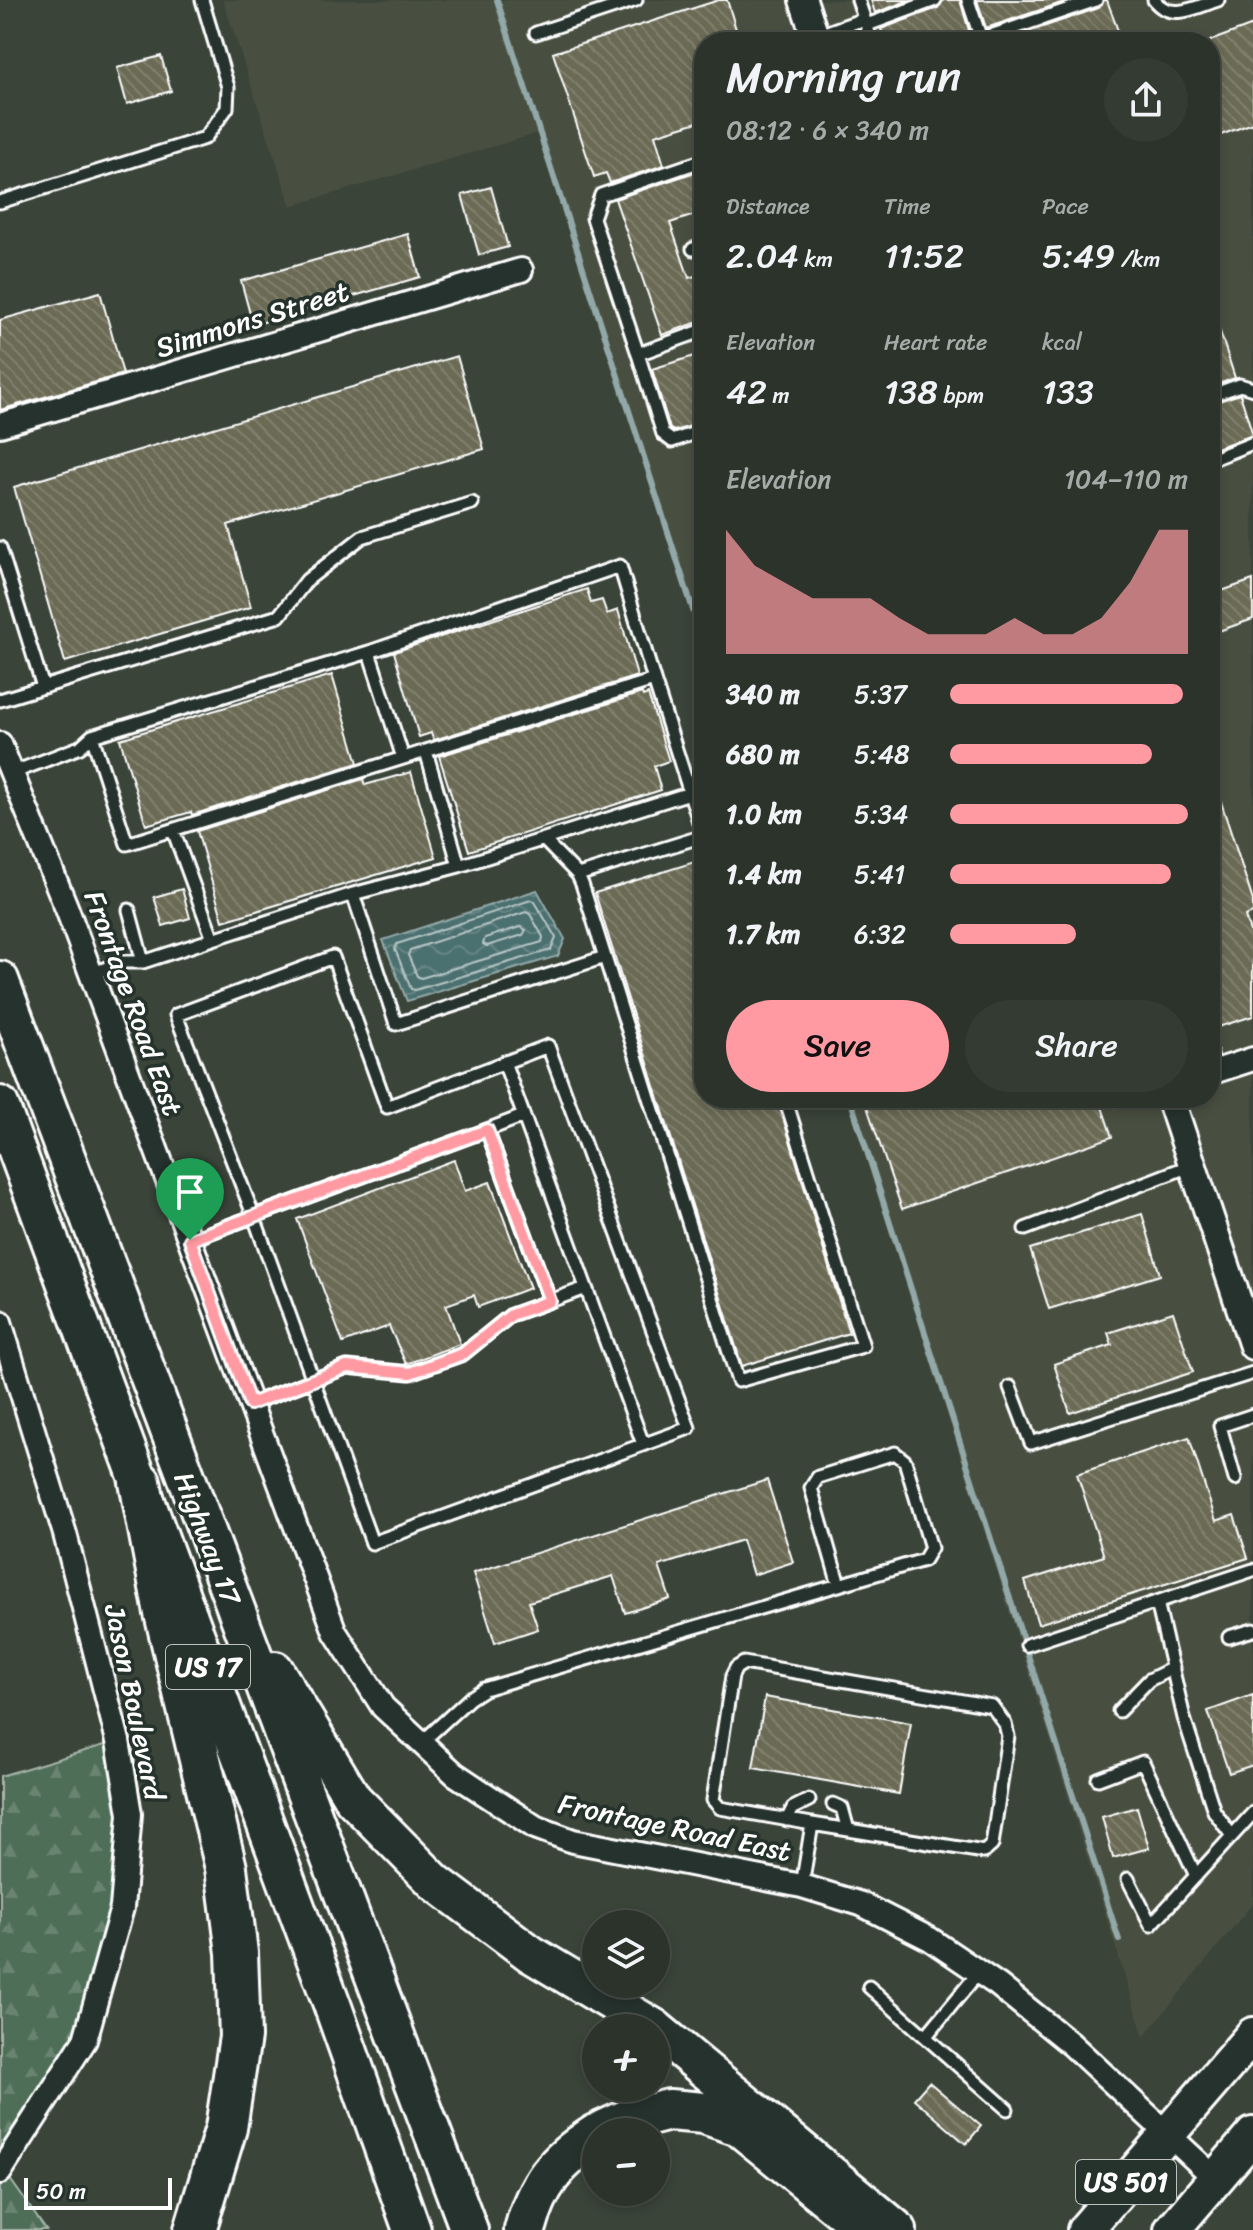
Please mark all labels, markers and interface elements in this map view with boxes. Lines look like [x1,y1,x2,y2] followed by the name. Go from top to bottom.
[726,38,961,116] text: Morning run
[1104,58,1188,142] button: share
[726,107,929,153] text: 08:12 · 6 × 340 m
[726,187,810,226] text: Distance
[884,187,931,226] text: Time
[1042,187,1089,226] text: Pace
[726,226,799,286] text: 2.04
[884,226,964,286] text: 11:52
[1042,226,1115,286] text: 5:49
[799,240,833,279] text: km
[1115,240,1160,279] text: /km
[149,267,355,372] street label: Simmons Street
[726,323,815,362] text: Elevation
[884,323,987,362] text: Heart rate
[1042,323,1082,362] text: kcal
[726,362,767,422] text: 42
[884,362,938,422] text: 138
[1042,362,1094,422] text: 133
[767,376,790,415] text: m
[938,376,984,415] text: bpm
[726,456,831,502] text: Elevation
[1064,456,1188,502] text: 104–110 m
[726,671,800,717] text: 340 m
[854,671,907,717] text: 5:37
[726,731,800,777] text: 680 m
[854,731,910,777] text: 5:48
[726,791,802,837] text: 1.0 km
[854,791,908,837] text: 5:34
[726,851,802,897] text: 1.4 km
[854,851,905,897] text: 5:41
[70,883,197,1123] street label: Frontage Road East
[726,911,800,957] text: 1.7 km
[854,911,906,957] text: 6:32
[726,1000,949,1092] button: Save
[965,1000,1188,1092] button: Share
[156,1158,224,1240] pin
[168,1170,212,1214] icon: arrive
[160,1464,256,1614] street label: Highway 17
[90,1599,180,1807] street label: Jason Boulevard
[166,1645,250,1689] road number: US 17
[554,1779,796,1876] street label: Frontage Road East
[582,1910,670,2206] map controls
[582,1910,670,1998] button: layers
[582,2014,670,2102] button: +
[582,2118,670,2206] button: −
[1076,2160,1176,2204] road number: US 501
[36,2172,86,2211] text: 50 m
[24,2174,172,2210] scale bar

